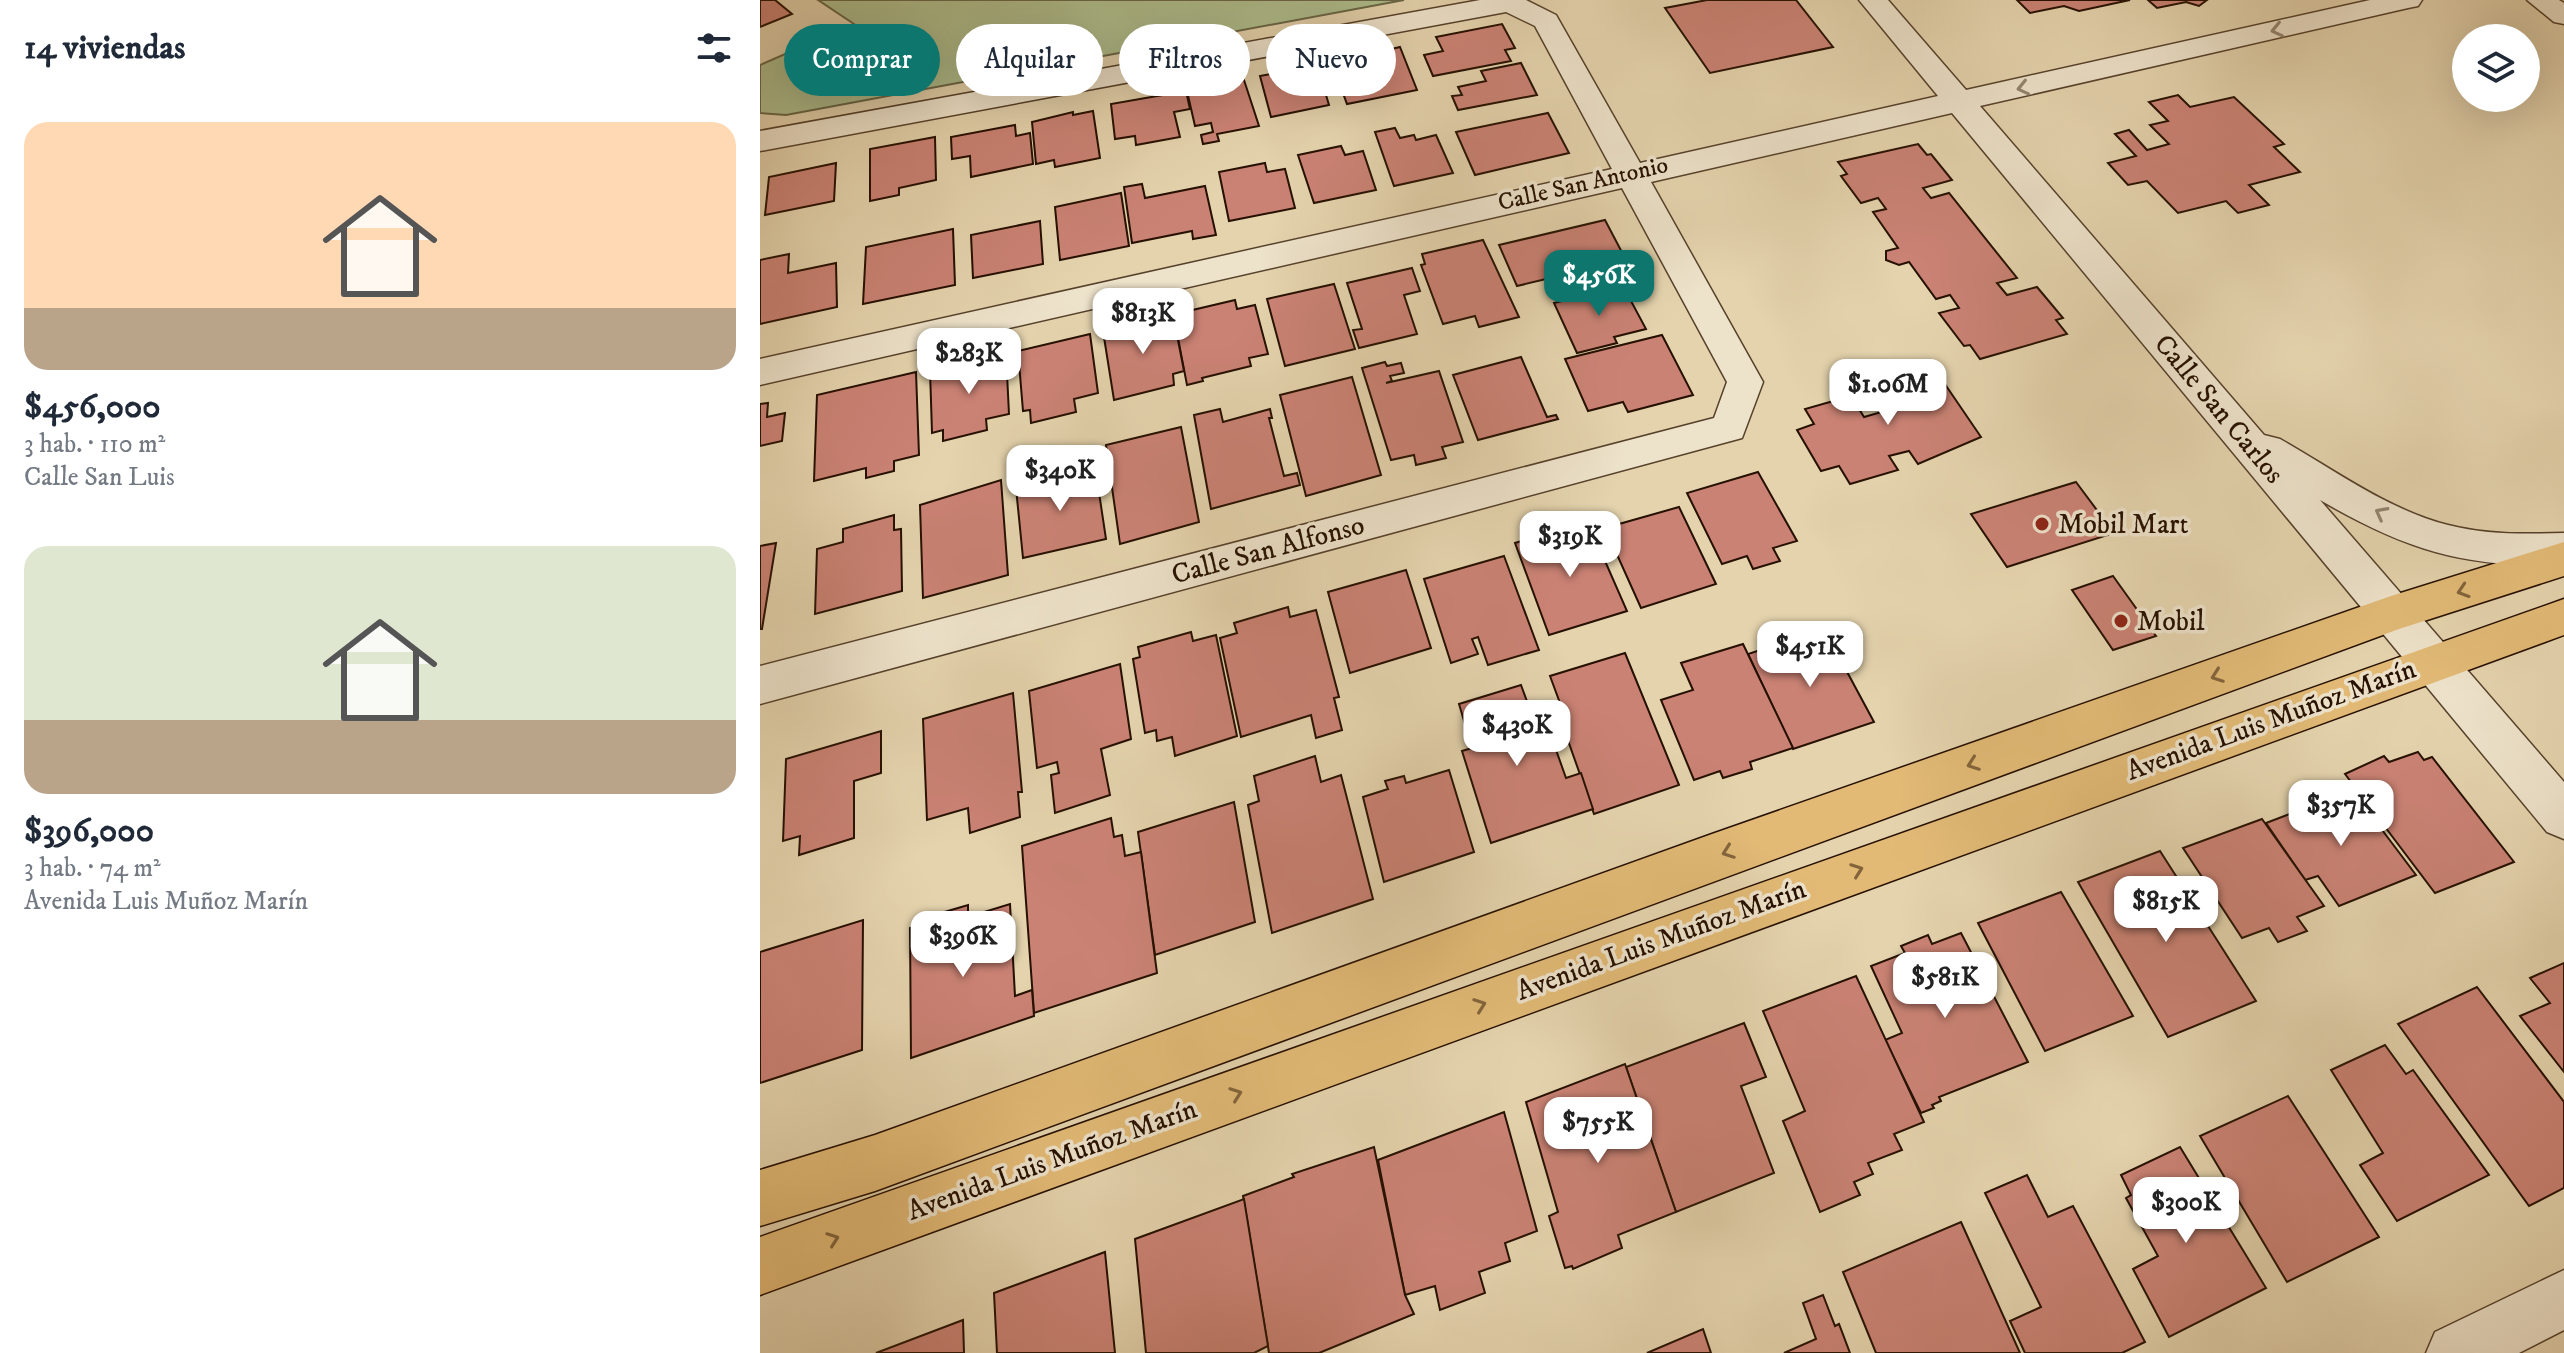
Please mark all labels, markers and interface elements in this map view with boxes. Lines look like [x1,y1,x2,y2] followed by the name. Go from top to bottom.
[2271,21,2284,38] one-way arrow
[784,24,940,96] chip: Comprar
[956,24,1103,96] chip: Alquilar
[1119,24,1250,96] chip: Filtros
[1266,24,1396,96] chip: Nuevo
[2452,24,2540,112] map controls
[2452,24,2540,112] button: layers
[692,26,736,70] icon: filters
[24,27,185,69] text: 14 viviendas
[2017,79,2031,96] one-way arrow
[1495,150,1671,218] street label: Calle San Antonio
[308,174,452,318] icon: home
[1543,250,1655,318] pin: $456K
[1562,259,1636,292] text: $456K
[1087,288,1199,356] pin: $813K
[1111,297,1175,330] text: $813K
[2146,327,2292,491] street label: Calle San Carlos
[913,328,1025,396] pin: $283K
[935,337,1003,370] text: $283K
[1823,359,1953,427] pin: $1.06M
[1847,368,1929,401] text: $1.06M
[24,386,161,428] text: $456,000
[24,428,165,461] text: 3 hab. · 110 m²
[1004,445,1116,513] pin: $340K
[1024,454,1096,487] text: $340K
[24,461,175,494] text: Calle San Luis
[1168,507,1368,593] street label: Calle San Alfonso
[2058,507,2188,542] place label: Mobil Mart
[2375,507,2389,523] one-way arrow
[1514,511,1626,579] pin: $319K
[2033,515,2051,533] marker: Mobil Mart
[1538,520,1602,553] text: $319K
[2457,582,2470,598] one-way arrow
[308,598,452,742] icon: home
[2137,604,2205,639] place label: Mobil
[2112,612,2130,630] marker: Mobil
[1754,621,1866,689] pin: $451K
[1775,630,1845,663] text: $451K
[2121,651,2421,789] street label: Avenida Luis Muñoz Marín
[2211,667,2225,683] one-way arrow
[1461,700,1573,768] pin: $430K
[1481,709,1553,742] text: $430K
[1967,754,1981,771] one-way arrow
[2285,780,2397,848] pin: $357K
[2307,789,2375,822] text: $357K
[24,810,154,852] text: $396,000
[1722,842,1736,858] one-way arrow
[24,852,161,885] text: 3 hab. · 74 m²
[1849,863,1863,879] one-way arrow
[1511,871,1811,1009] street label: Avenida Luis Muñoz Marín
[2110,876,2222,944] pin: $815K
[24,885,308,918] text: Avenida Luis Muñoz Marín
[2132,885,2200,918] text: $815K
[907,911,1019,979] pin: $396K
[929,920,997,953] text: $396K
[1889,952,2001,1020] pin: $581K
[1911,961,1979,994] text: $581K
[1473,999,1487,1015] one-way arrow
[1228,1087,1242,1103] one-way arrow
[902,1091,1202,1229] street label: Avenida Luis Muñoz Marín
[1542,1097,1654,1165] pin: $755K
[1562,1106,1634,1139] text: $755K
[2130,1177,2242,1245] pin: $300K
[2151,1186,2221,1219] text: $300K
[826,1232,840,1249] one-way arrow

